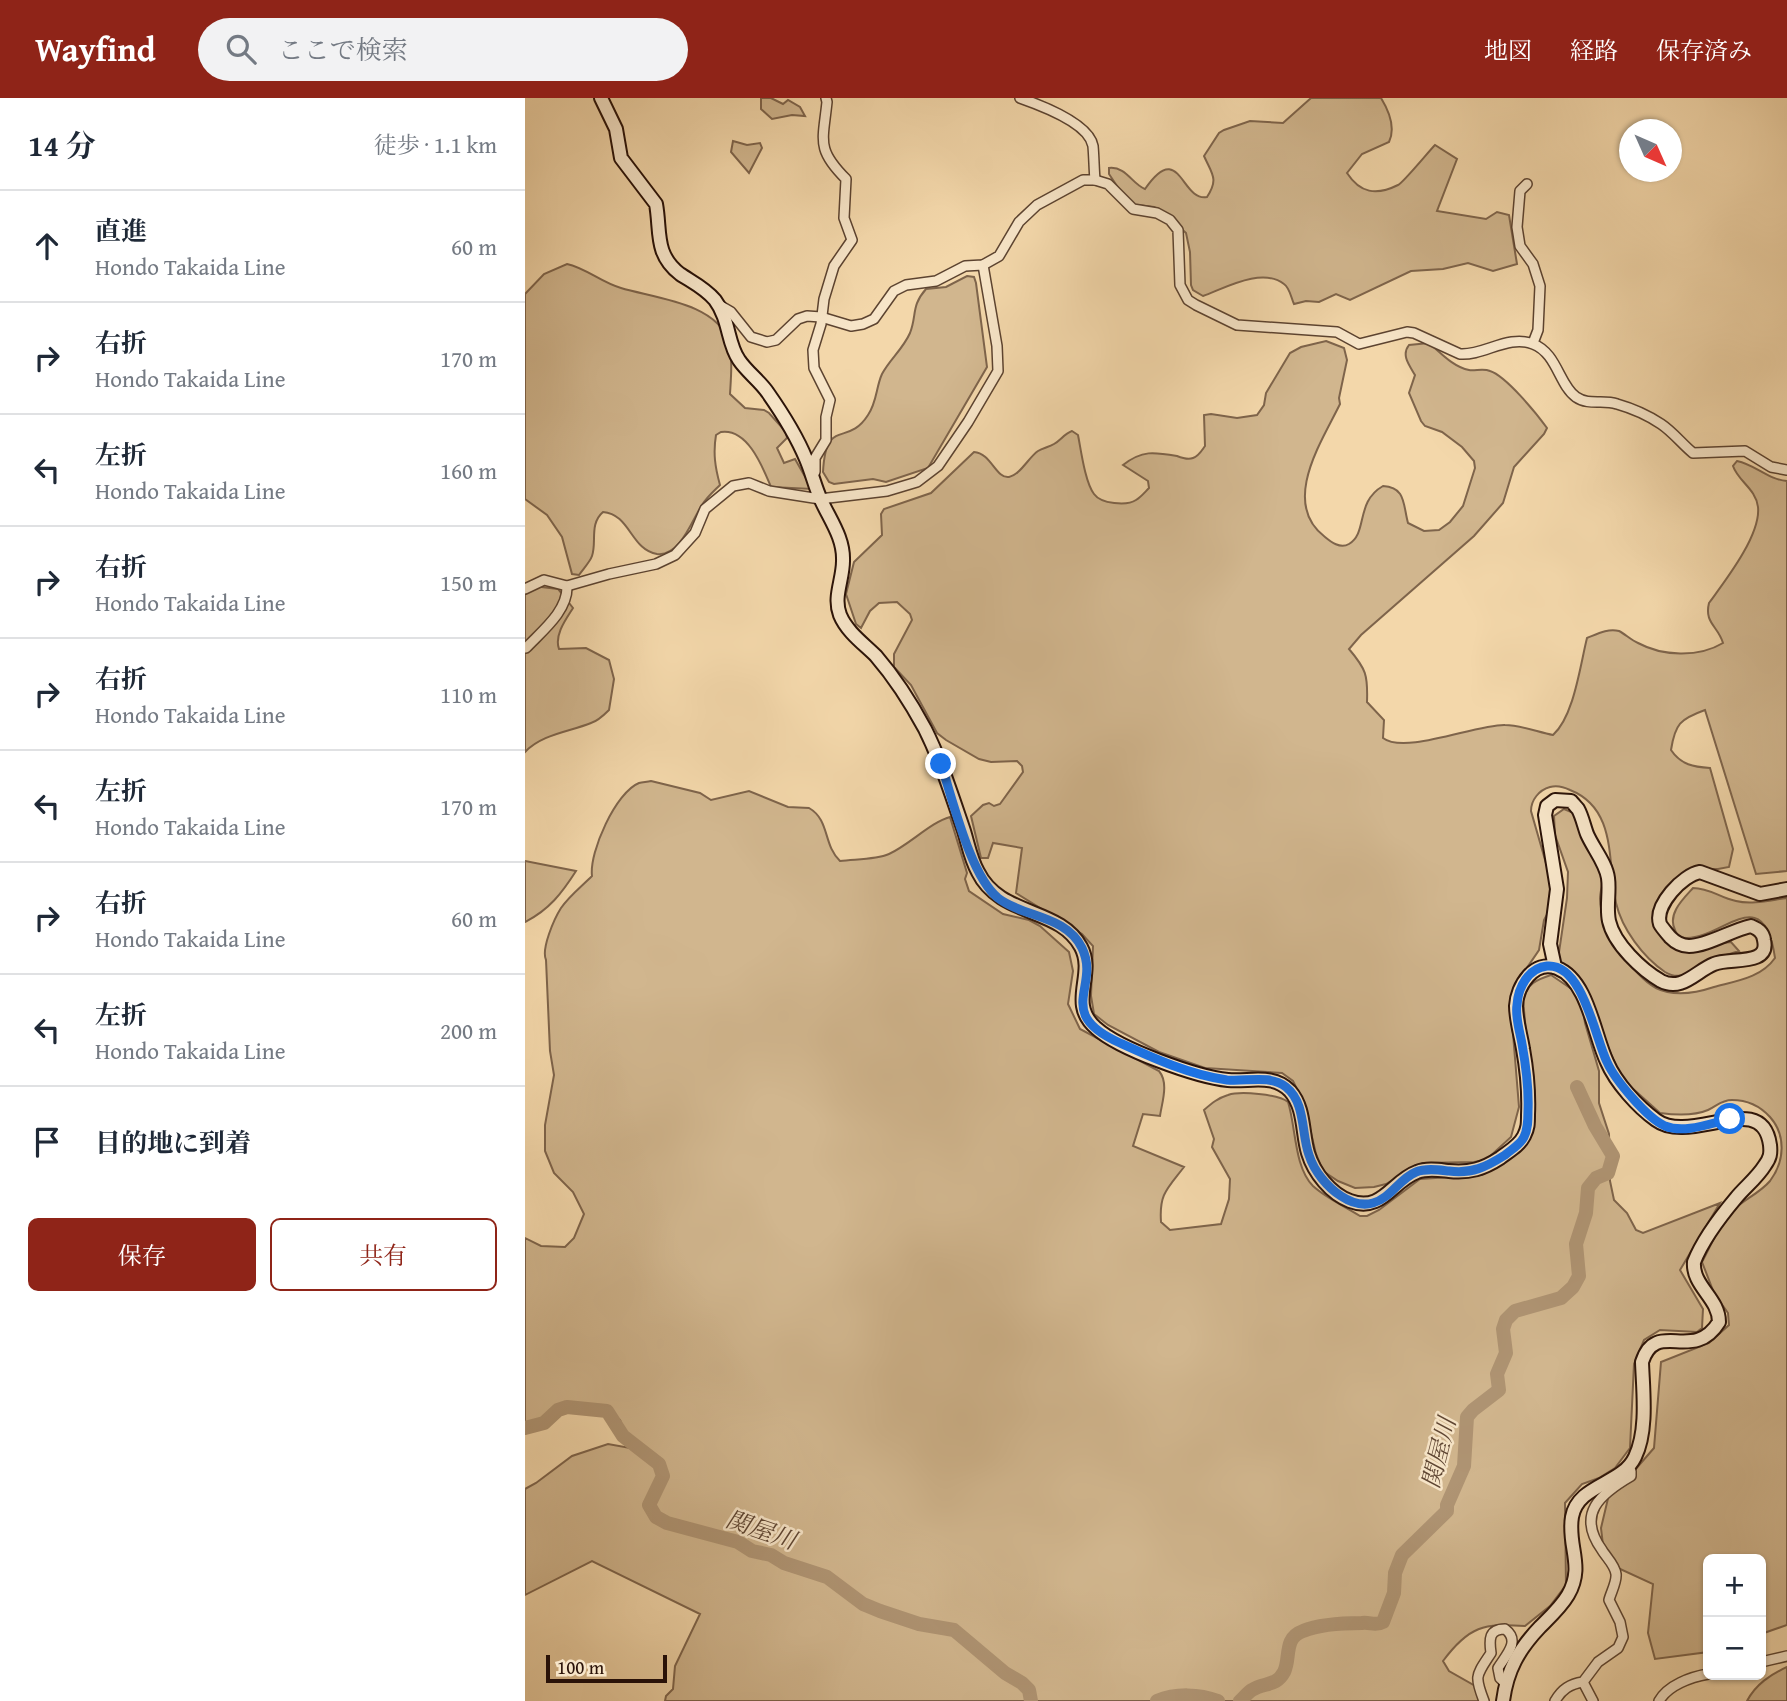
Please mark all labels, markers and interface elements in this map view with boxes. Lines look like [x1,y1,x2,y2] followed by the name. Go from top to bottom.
[198,18,688,81] search box
[35,25,156,73] text: Wayfind
[222,30,260,68] icon: search
[278,30,408,69] text: ここで検索
[1484,33,1532,68] text: 地図
[1570,33,1618,68] text: 経路
[1656,33,1752,68] text: 保存済み
[1619,119,1682,182] north arrow
[28,123,96,167] text: 14 分
[374,128,497,161] text: 徒歩 · 1.1 km
[95,211,147,250] text: 直進
[28,227,66,265] icon: ahead
[451,230,497,263] text: 60 m
[95,250,285,283] text: Hondo Takaida Line
[95,323,147,362] text: 右折
[28,339,66,377] icon: right
[440,342,497,375] text: 170 m
[95,362,285,395] text: Hondo Takaida Line
[95,435,147,474] text: 左折
[28,451,66,489] icon: left
[440,454,497,487] text: 160 m
[95,474,285,507] text: Hondo Takaida Line
[95,547,147,586] text: 右折
[28,563,66,601] icon: right
[440,566,497,599] text: 150 m
[95,586,285,619] text: Hondo Takaida Line
[95,659,147,698] text: 右折
[28,675,66,713] icon: right
[440,678,497,711] text: 110 m
[95,698,285,731] text: Hondo Takaida Line
[925,748,956,779] route end
[95,771,147,810] text: 左折
[28,787,66,825] icon: left
[440,790,497,823] text: 170 m
[95,810,285,843] text: Hondo Takaida Line
[95,883,147,922] text: 右折
[28,899,66,937] icon: right
[451,902,497,935] text: 60 m
[95,922,285,955] text: Hondo Takaida Line
[95,995,147,1034] text: 左折
[28,1011,66,1049] icon: left
[440,1014,497,1047] text: 200 m
[95,1034,285,1067] text: Hondo Takaida Line
[1714,1103,1745,1134] route start
[28,1123,66,1161] icon: arrive
[95,1123,251,1162] text: 目的地に到着
[28,1218,256,1291] button: 保存
[270,1218,497,1291] button: 共有
[1413,1411,1465,1492] water label: 関屋川
[721,1501,804,1559] water label: 関屋川
[1703,1554,1766,1680] map controls
[1703,1554,1766,1617] button: +
[1703,1617,1766,1680] button: −
[546,1652,667,1684] scale bar
[557,1653,604,1681] text: 100 m

